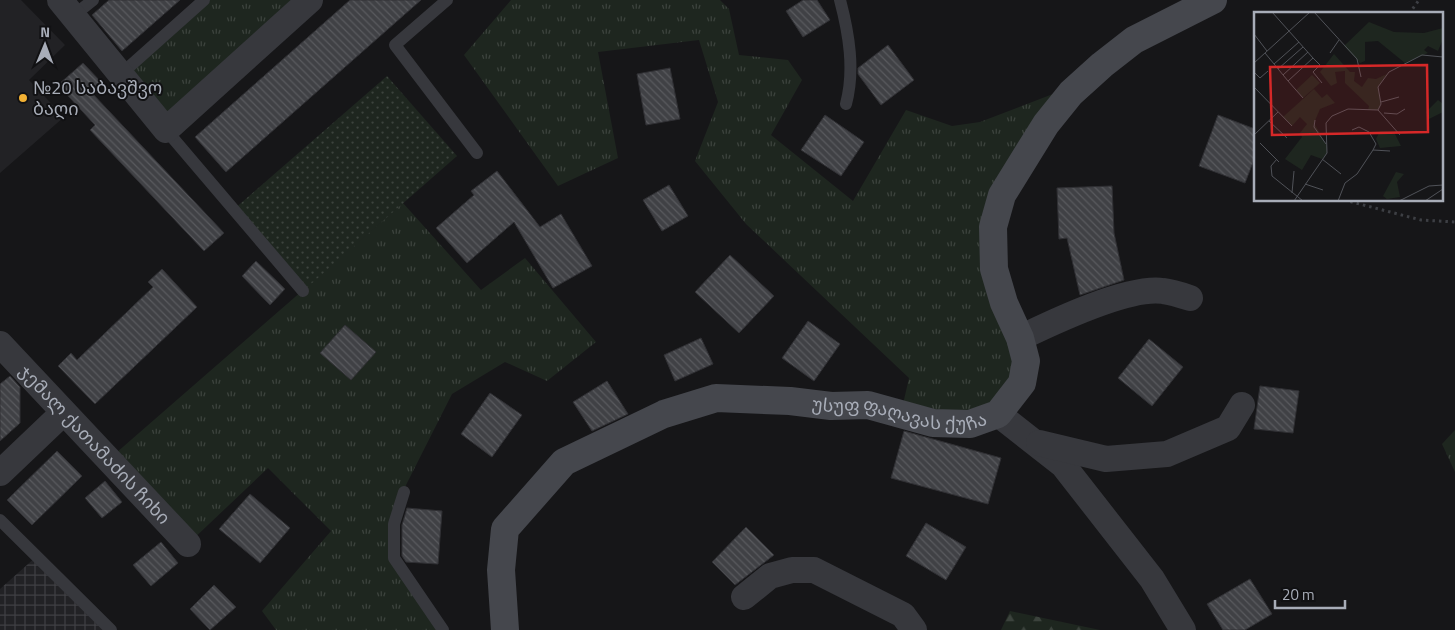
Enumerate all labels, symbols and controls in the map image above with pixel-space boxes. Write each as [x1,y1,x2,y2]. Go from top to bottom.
inset map [1254,12,1442,201]
north arrow [20,20,70,70]
text: N [40,21,50,42]
place label: №20 საბავშვო ბაღი [33,74,162,122]
marker: №20 საბავშვო ბაღი [17,92,29,104]
street label: ჯემალ ქათამაძის ჩიხი [13,358,177,530]
street label: უსუფ ფაღავას ქუჩა [811,390,990,437]
scale bar [1275,578,1345,610]
text: 20 m [1282,583,1315,606]

